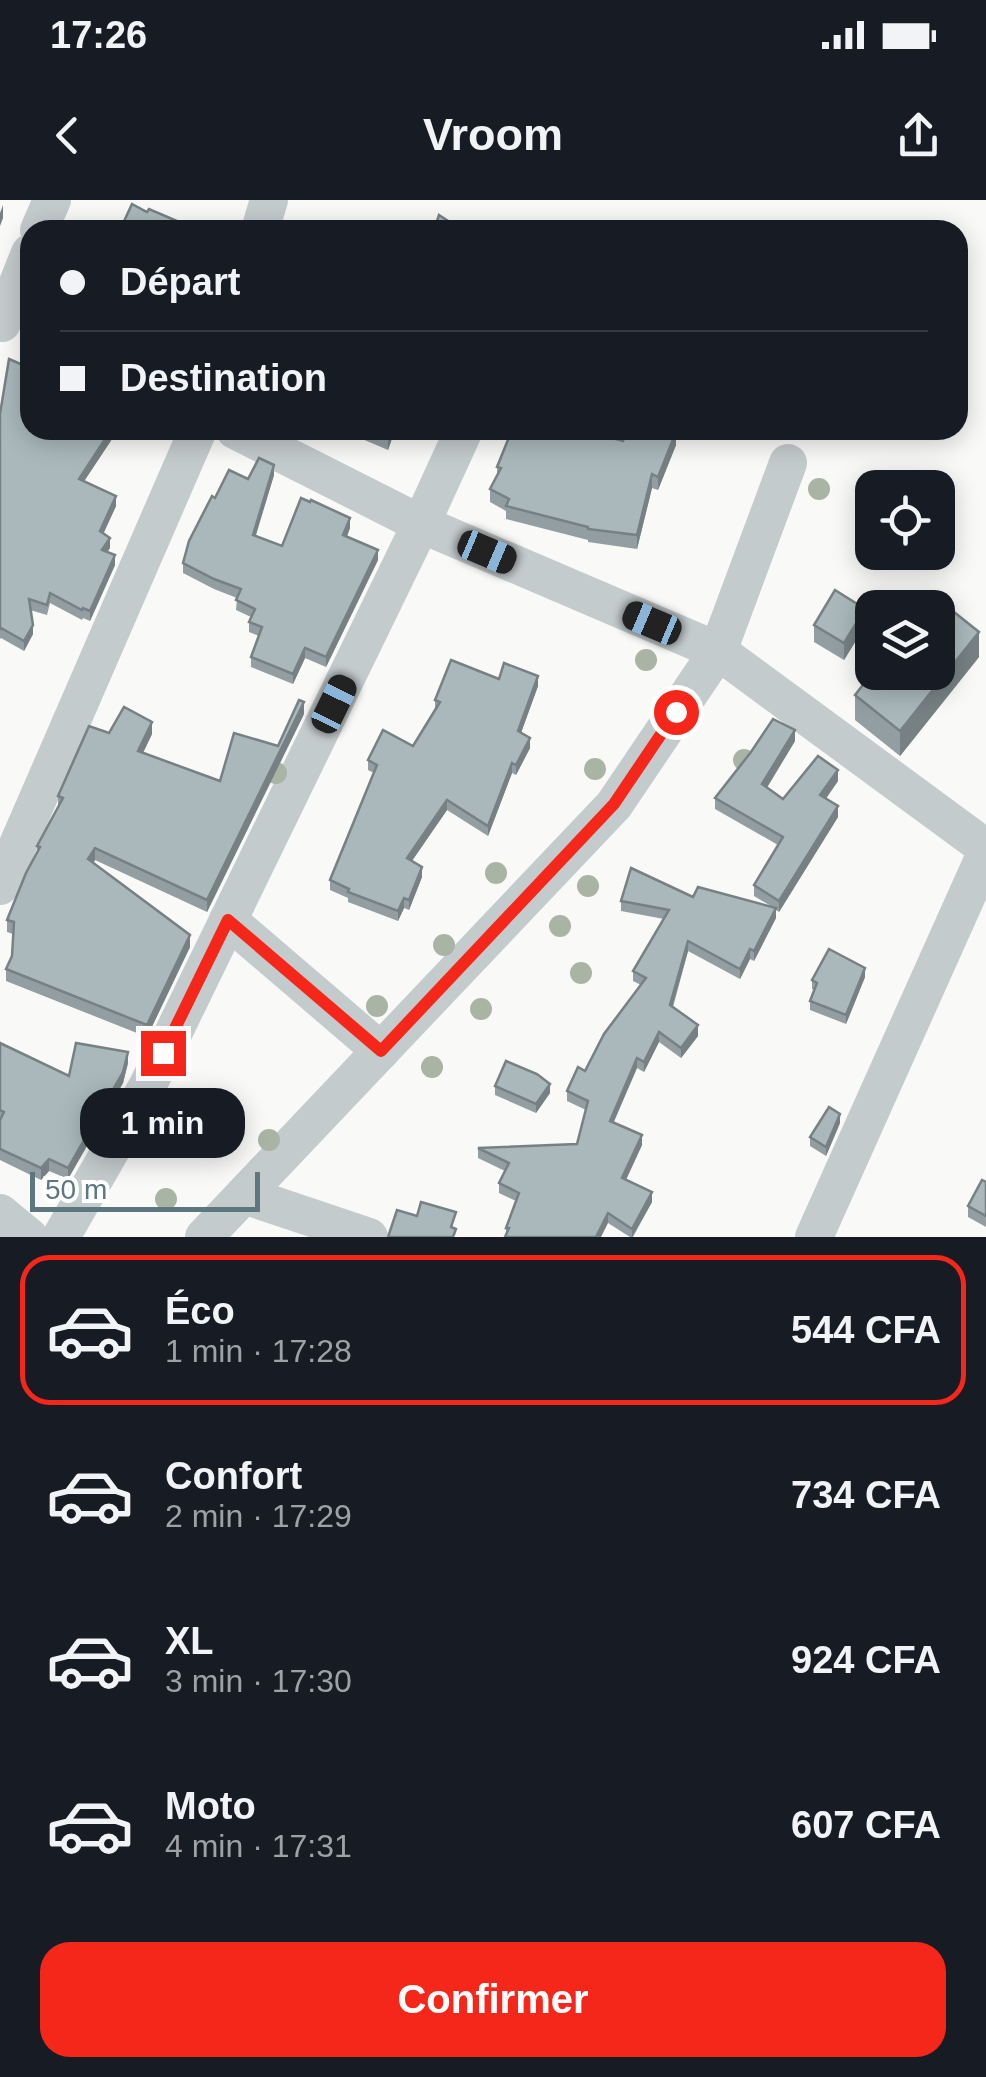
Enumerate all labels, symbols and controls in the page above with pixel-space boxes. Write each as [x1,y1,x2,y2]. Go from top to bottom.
text: 17:26 [50,14,147,56]
icon: back [40,108,95,163]
icon: share [891,108,946,163]
text: Vroom [423,109,563,160]
text: Départ [120,261,240,303]
text: Destination [120,357,327,399]
map controls [855,470,955,690]
button: locate [855,470,955,570]
car [454,526,520,578]
button: layers [855,590,955,690]
car [619,597,685,649]
car [307,670,361,738]
route start [654,690,699,735]
route end [141,1031,186,1076]
callout: 1 min [80,1088,246,1158]
text: 1 min [121,1105,204,1141]
scale bar [30,1167,260,1211]
text: 50 m [45,1174,107,1205]
icon: car [45,1285,135,1375]
text: Éco [165,1290,235,1332]
text: 544 CFA [791,1309,941,1351]
text: 1 min · 17:28 [165,1333,352,1369]
icon: car [45,1450,135,1540]
text: Confort [165,1455,302,1497]
text: 734 CFA [791,1474,941,1516]
text: 2 min · 17:29 [165,1498,352,1534]
icon: car [45,1615,135,1705]
text: XL [165,1620,214,1662]
text: 924 CFA [791,1639,941,1681]
text: 3 min · 17:30 [165,1663,352,1699]
icon: car [45,1780,135,1870]
text: Moto [165,1785,256,1827]
text: 607 CFA [791,1804,941,1846]
text: 4 min · 17:31 [165,1828,352,1864]
button: Confirmer [40,1942,946,2057]

